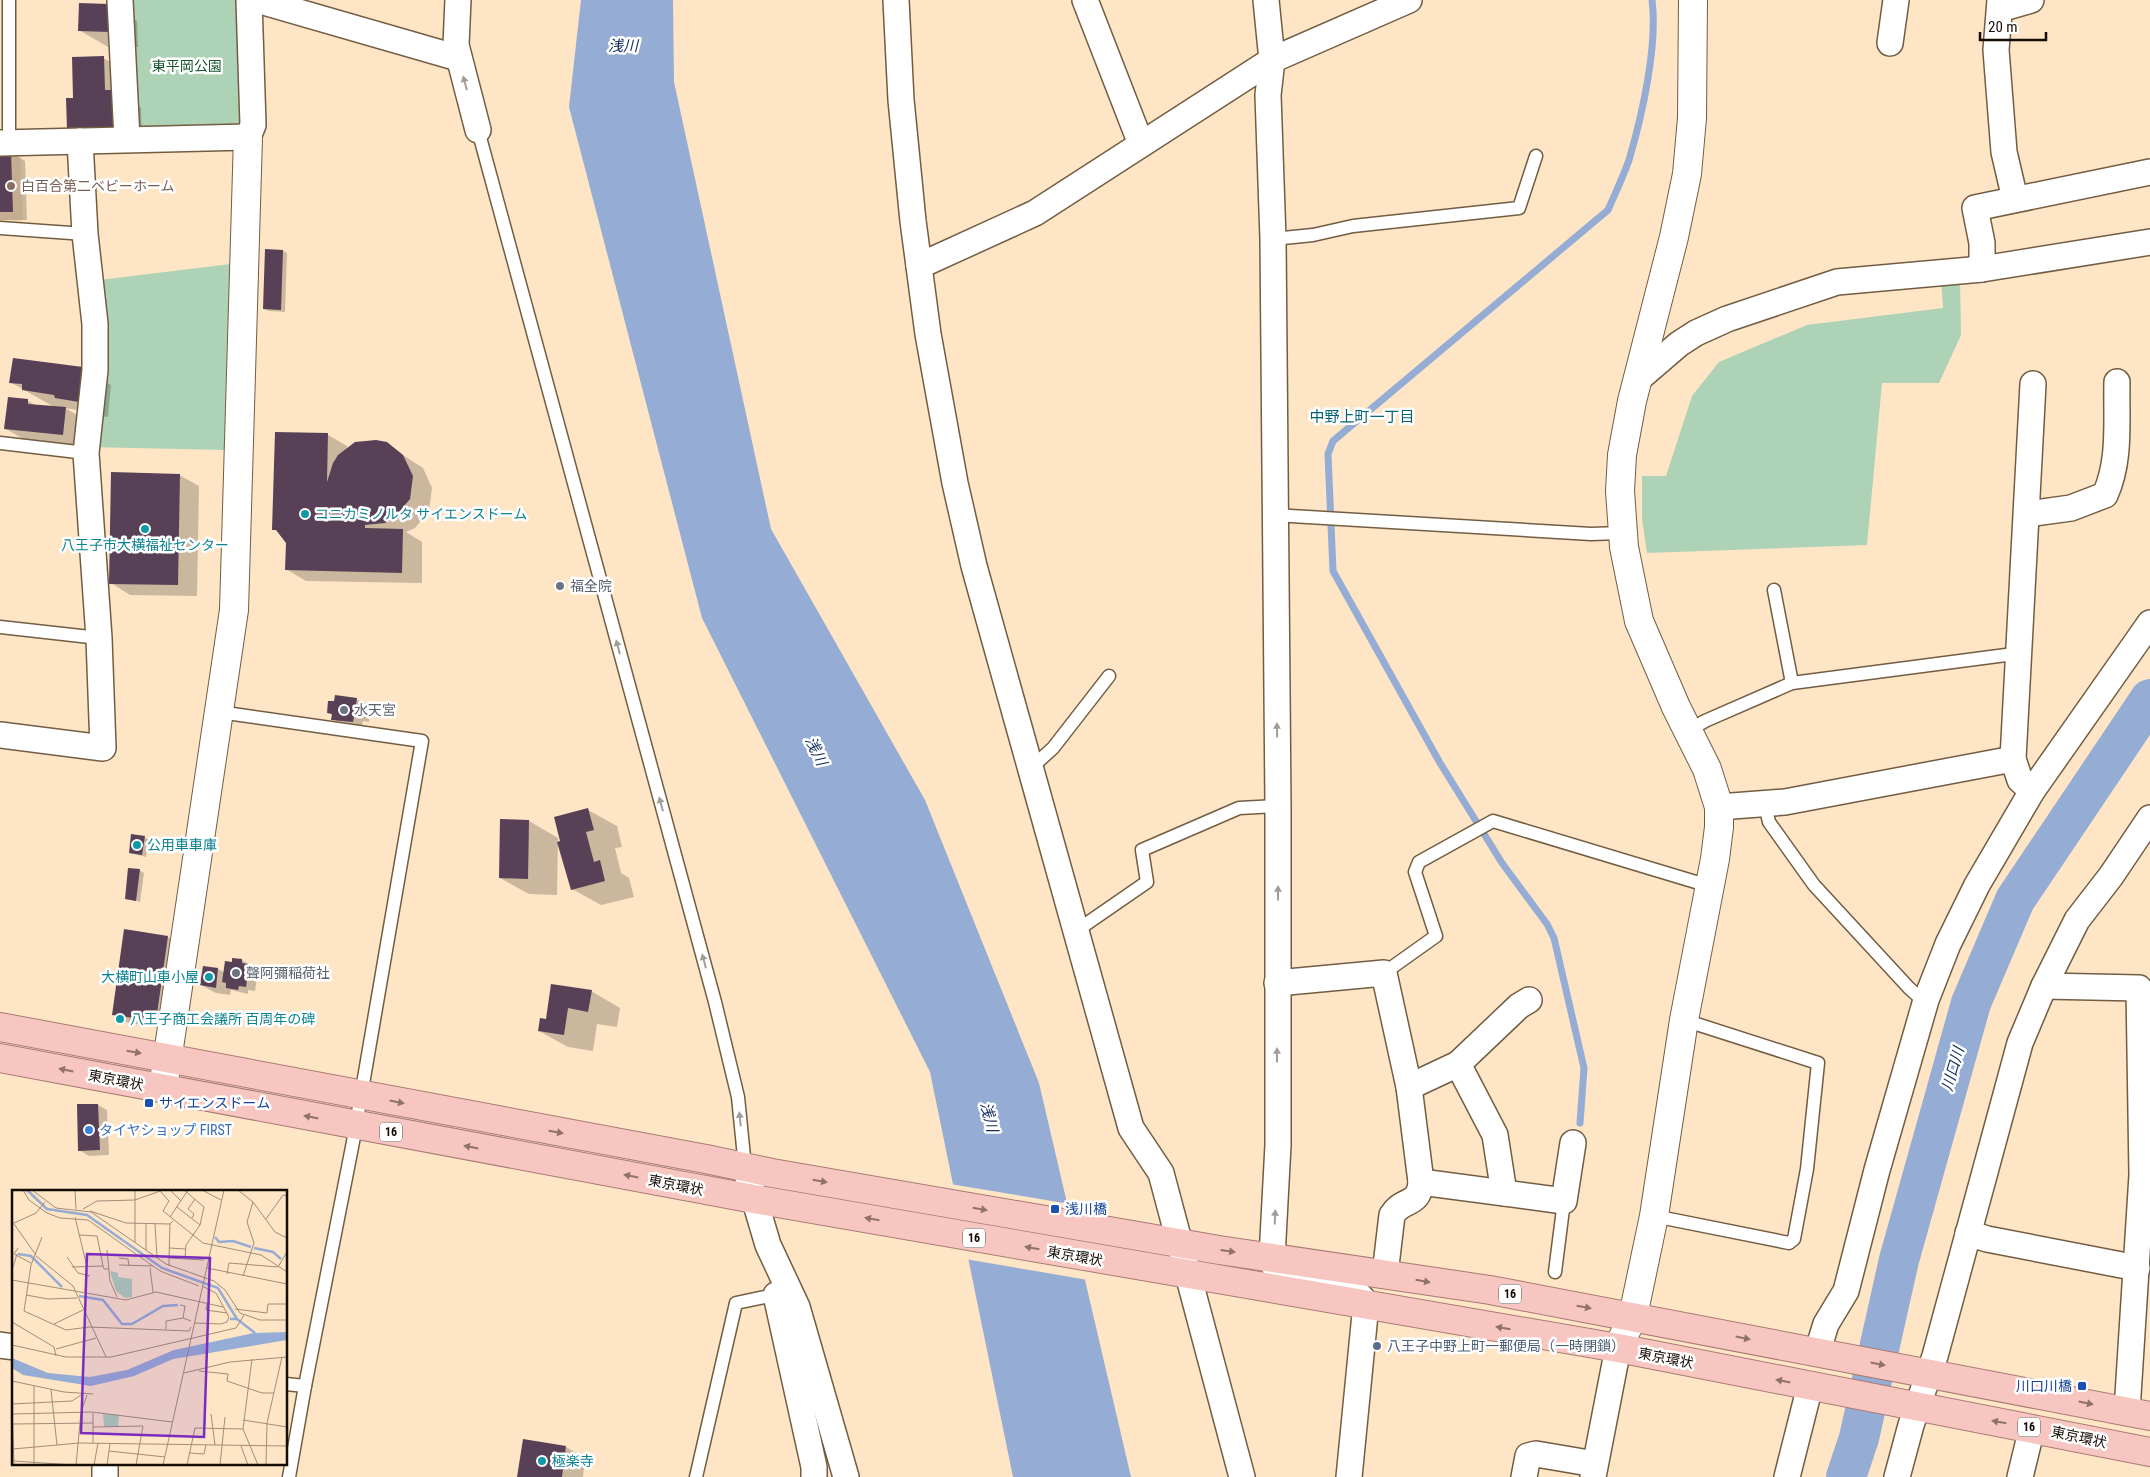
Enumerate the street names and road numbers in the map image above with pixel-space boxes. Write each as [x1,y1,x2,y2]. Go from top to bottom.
street label: 東京環状 [87,1067,145,1093]
road number: 16 [380,1122,402,1142]
street label: 東京環状 [647,1172,705,1198]
road number: 16 [963,1228,985,1248]
street label: 東京環状 [1046,1243,1104,1269]
road number: 16 [1499,1285,1521,1304]
street label: 東京環状 [1637,1345,1695,1371]
road number: 16 [2018,1418,2040,1436]
street label: 東京環状 [2050,1423,2108,1451]

